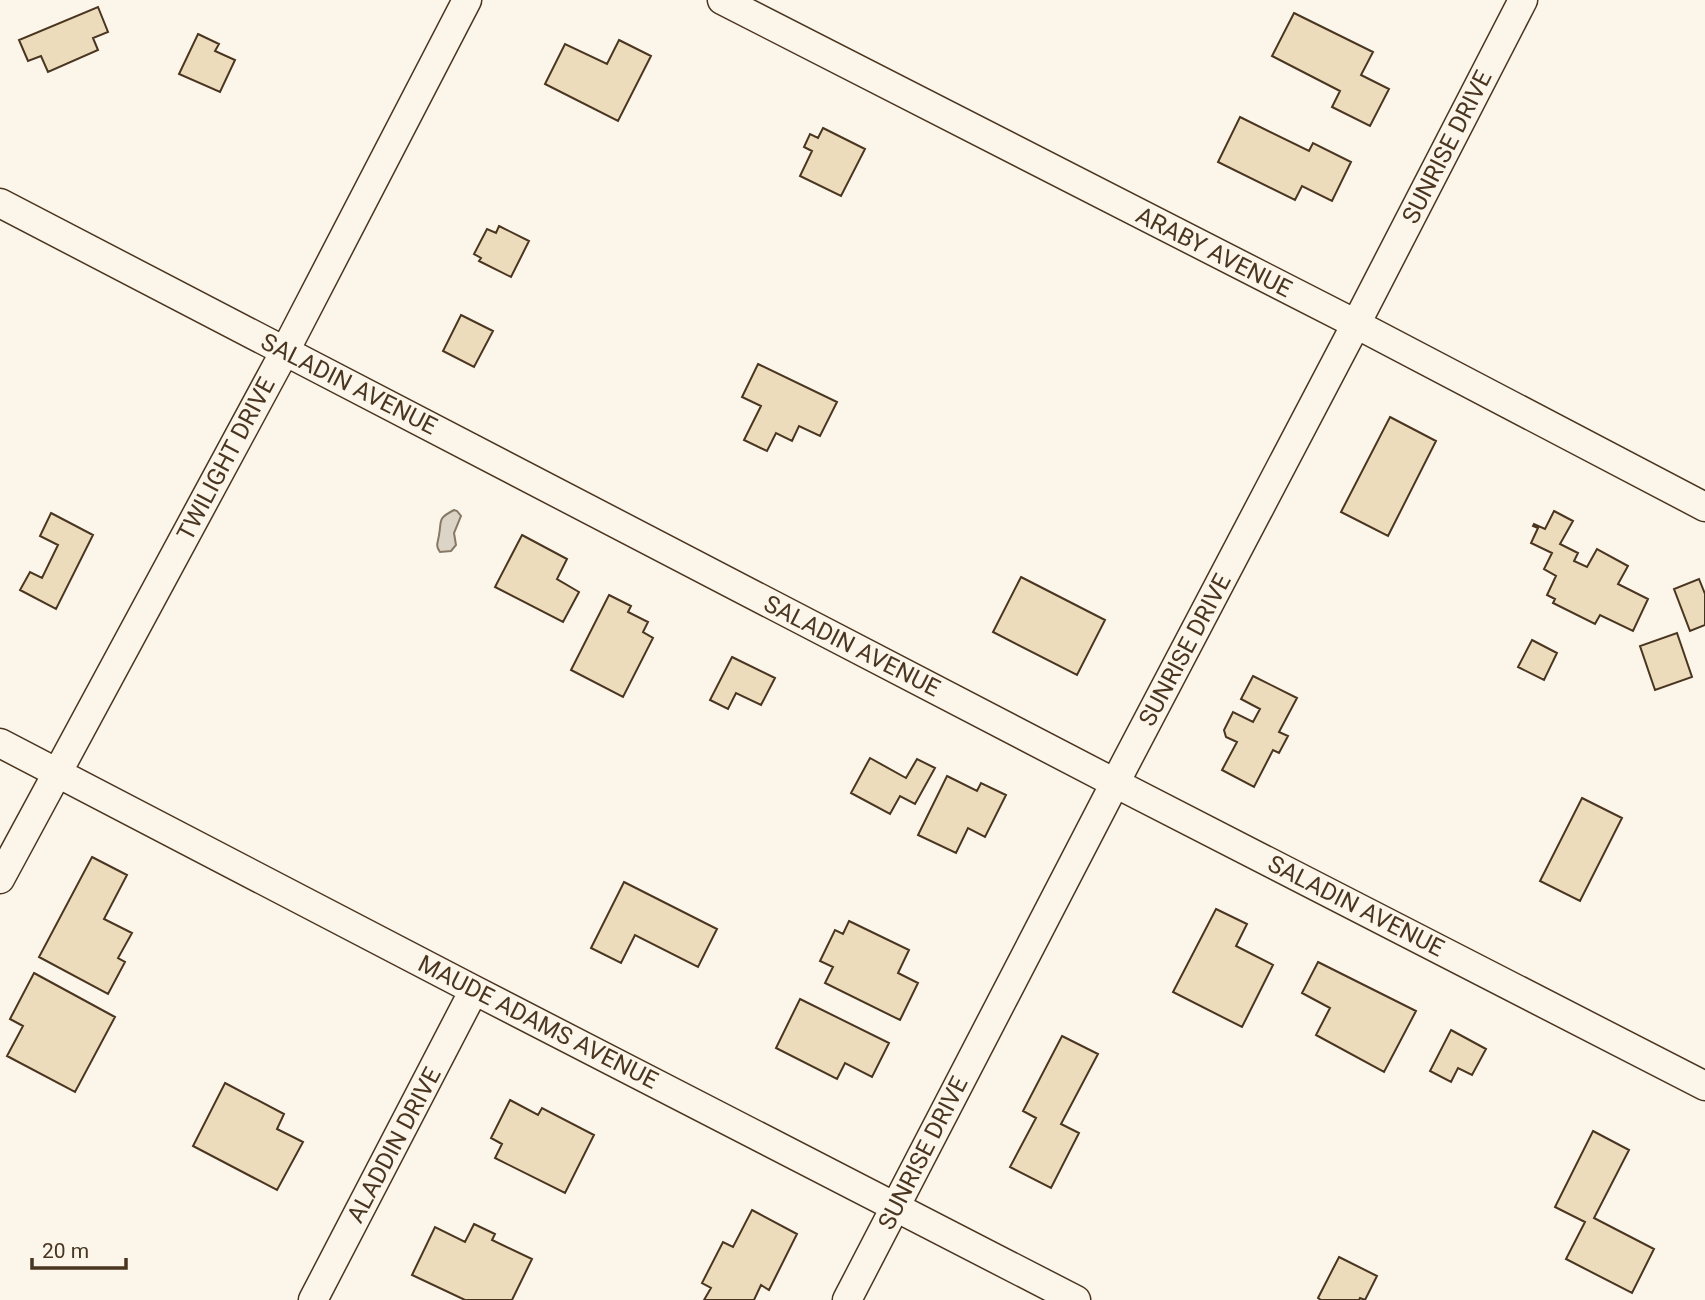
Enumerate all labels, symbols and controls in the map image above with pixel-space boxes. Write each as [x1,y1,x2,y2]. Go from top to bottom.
street label: SUNRISE DRIVE [1396,66,1498,228]
street label: ARABY AVENUE [1132,201,1296,303]
street label: SALADIN AVENUE [256,327,442,441]
street label: TWILIGHT DRIVE [171,373,281,545]
street label: SUNRISE DRIVE [1133,569,1237,731]
street label: SALADIN AVENUE [759,589,945,703]
street label: SALADIN AVENUE [1263,849,1449,963]
street label: MAUDE ADAMS AVENUE [413,949,663,1095]
street label: ALADDIN DRIVE [341,1063,447,1227]
street label: SUNRISE DRIVE [872,1072,974,1234]
scale bar [32,1226,126,1270]
text: 20 m [42,1239,89,1263]

